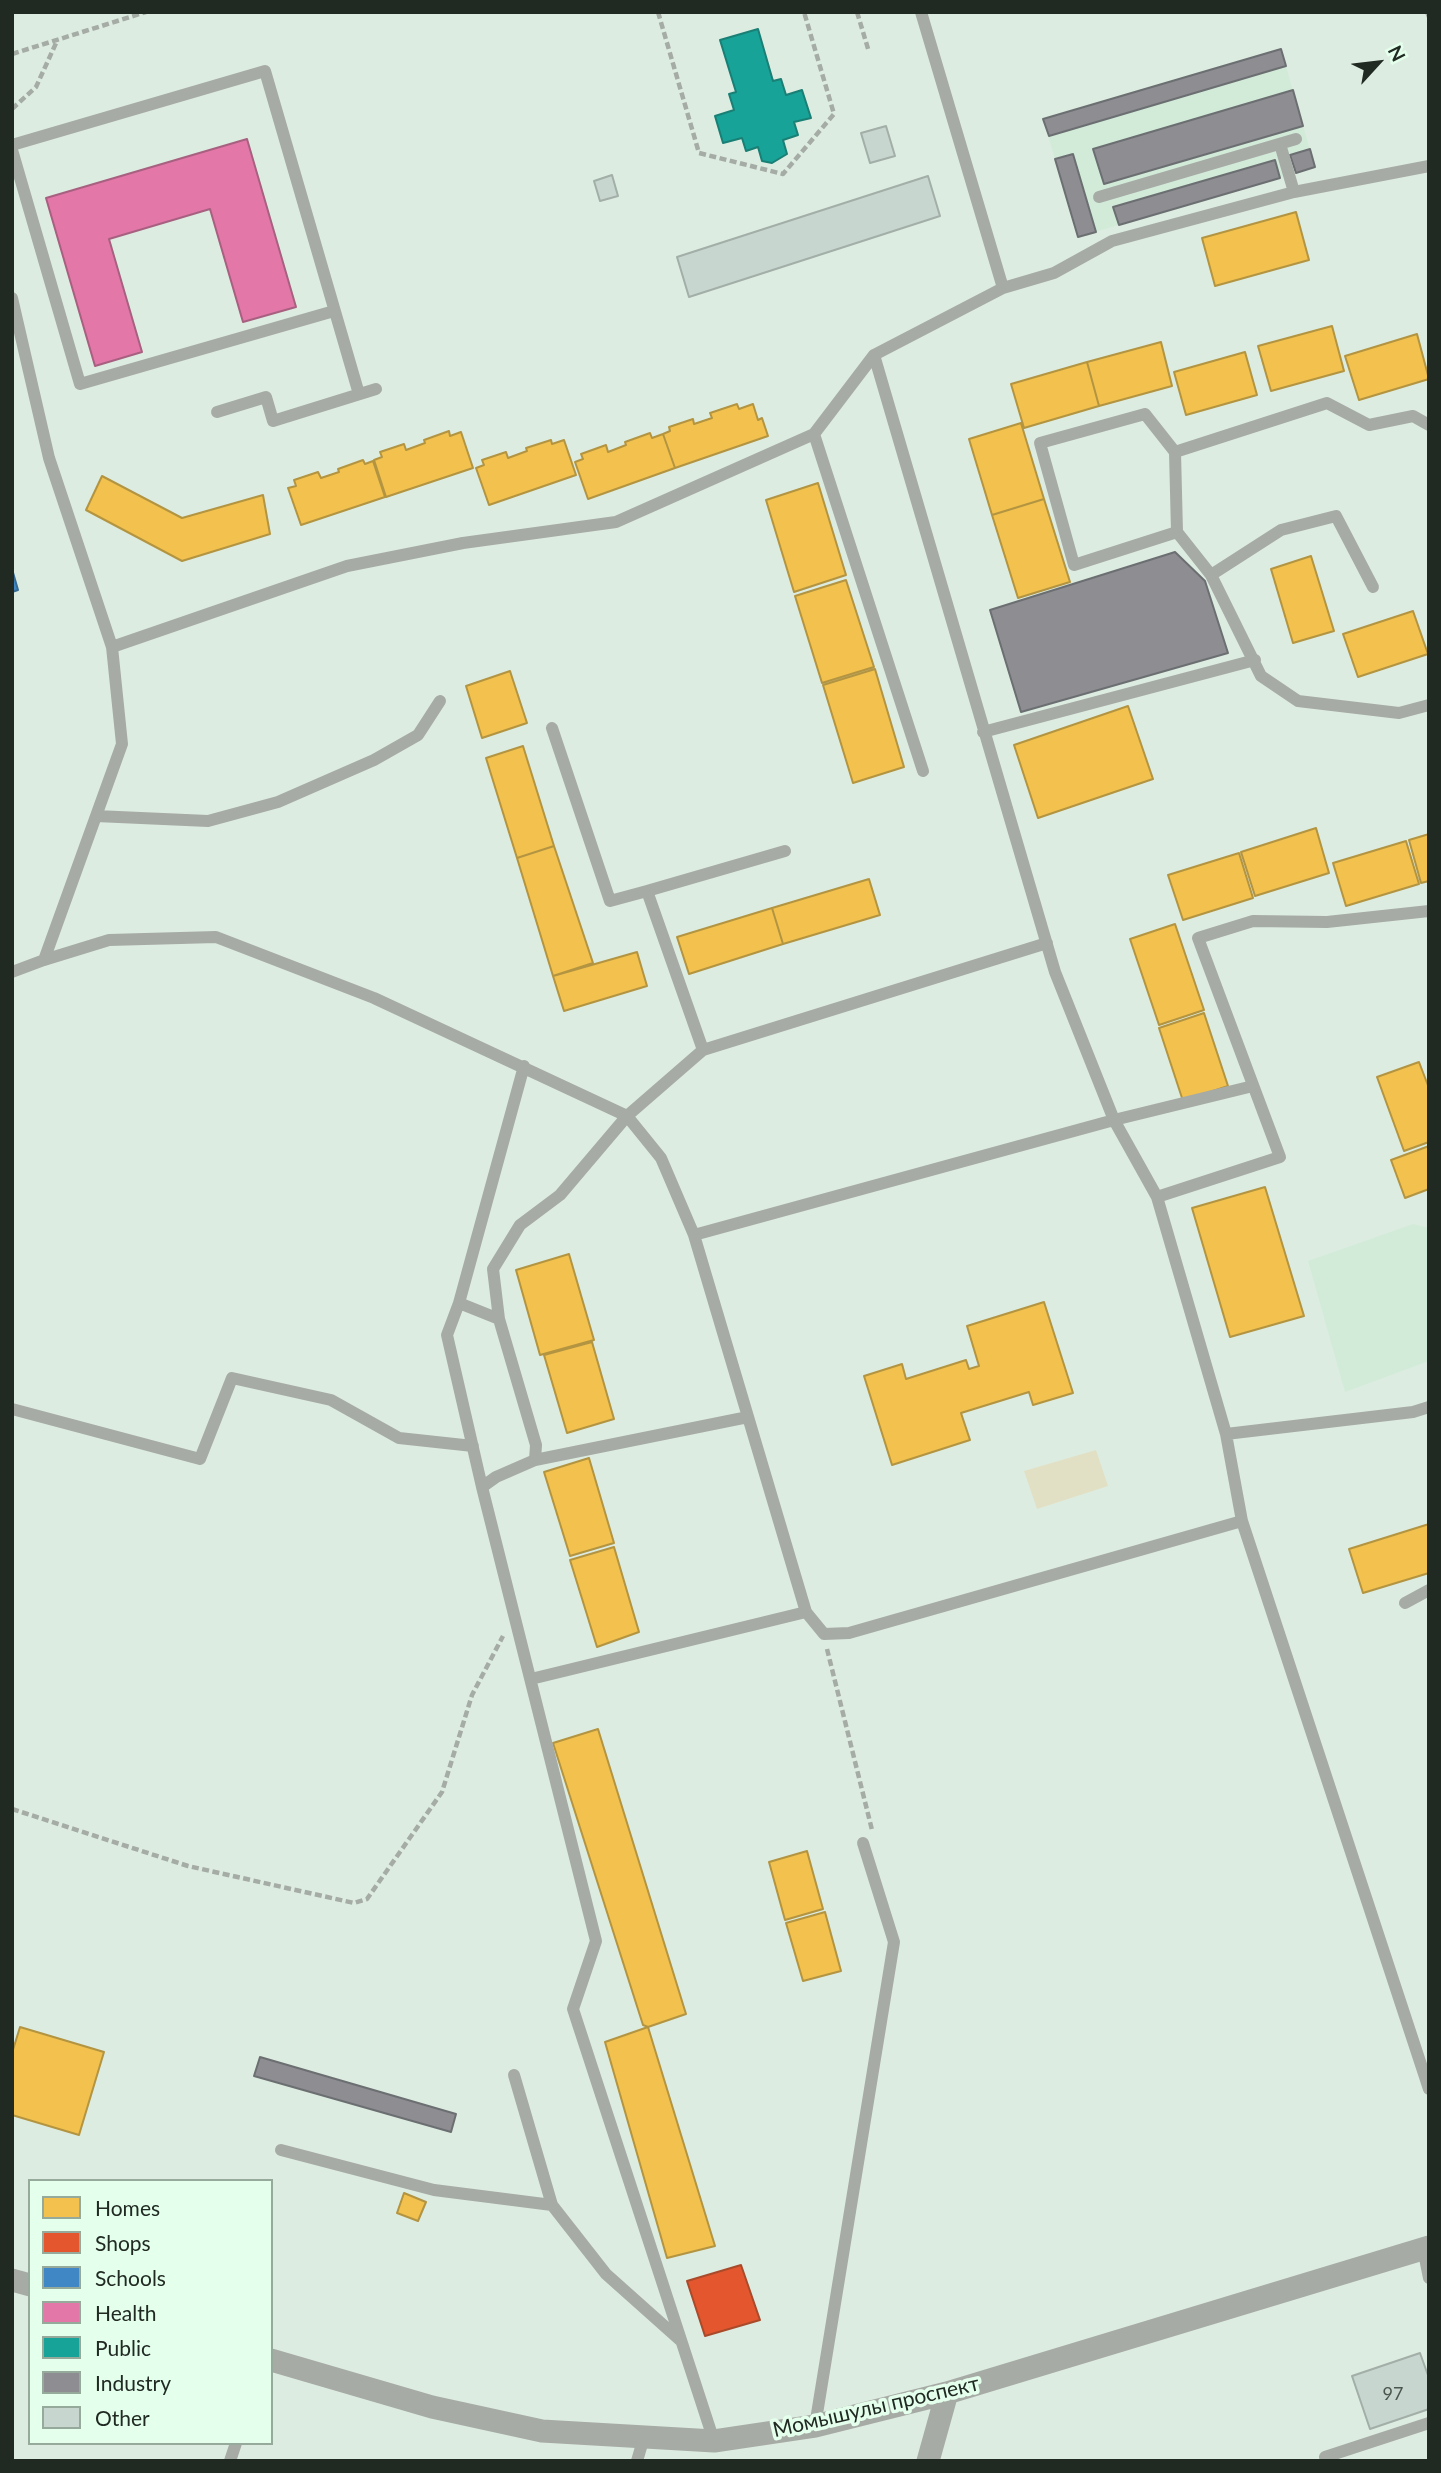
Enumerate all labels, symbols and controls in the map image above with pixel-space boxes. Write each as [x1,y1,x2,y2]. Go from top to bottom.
north arrow [1343,28,1413,98]
text: N [1384,41,1411,65]
legend [28,2179,273,2445]
text: Homes [95,2195,160,2220]
text: Shops [95,2230,151,2255]
text: Schools [95,2265,166,2290]
text: Health [95,2300,156,2325]
text: Public [95,2335,151,2360]
text: Industry [95,2370,171,2395]
street label: Момышулы проспект [770,2371,982,2443]
house number: 97 [1383,2383,1403,2405]
text: Other [95,2405,150,2430]

